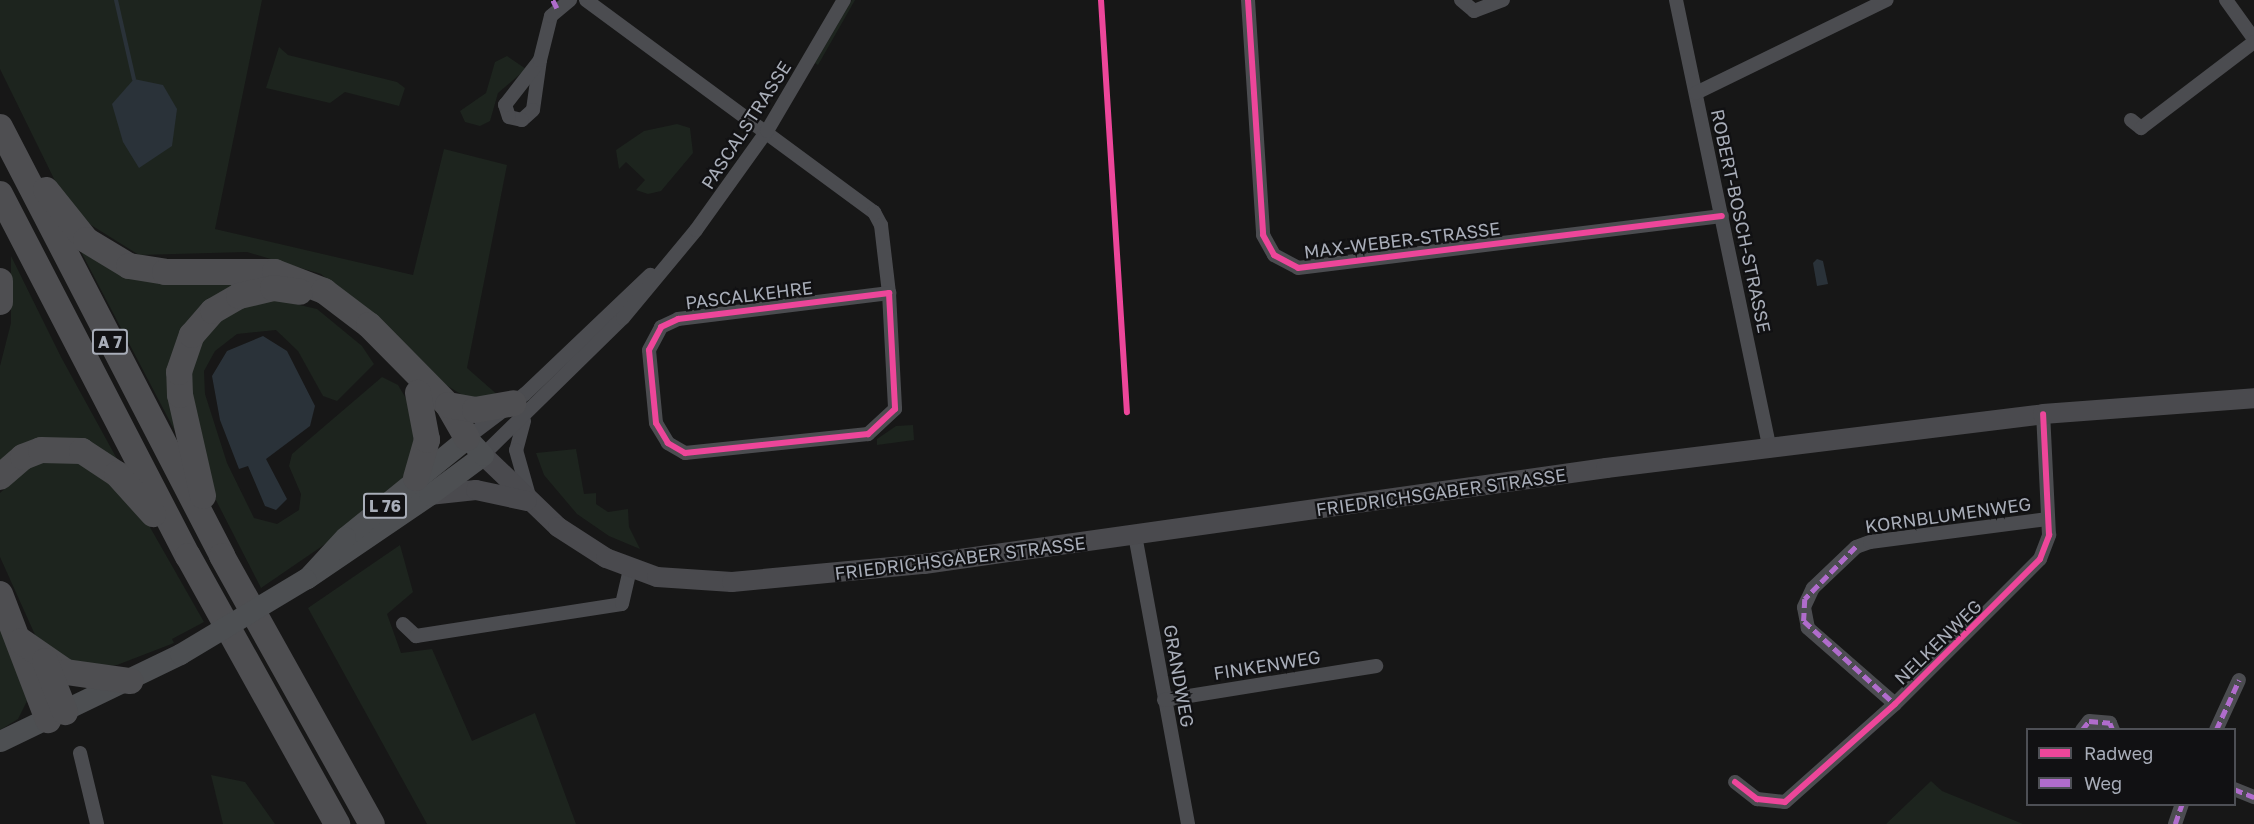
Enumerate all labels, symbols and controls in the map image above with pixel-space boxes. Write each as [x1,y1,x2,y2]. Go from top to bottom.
street label: PASCALSTRASSE [697,57,795,193]
street label: ROBERT-BOSCH-STRASSE [1707,107,1775,335]
street label: MAX-WEBER-STRASSE [1303,217,1501,263]
street label: PASCALKEHRE [684,276,814,314]
road number: A 7 [90,329,130,355]
street label: FRIEDRICHSGABER STRASSE [1315,464,1567,520]
road number: L 76 [362,493,408,519]
street label: KORNBLUMENWEG [1864,493,2032,537]
street label: FRIEDRICHSGABER STRASSE [833,532,1087,584]
street label: NELKENWEG [1890,595,1986,689]
street label: GRANDWEG [1159,623,1199,729]
street label: FINKENWEG [1212,646,1322,684]
legend [2026,728,2236,806]
text: Radweg [2084,742,2153,764]
text: Weg [2084,772,2122,794]

